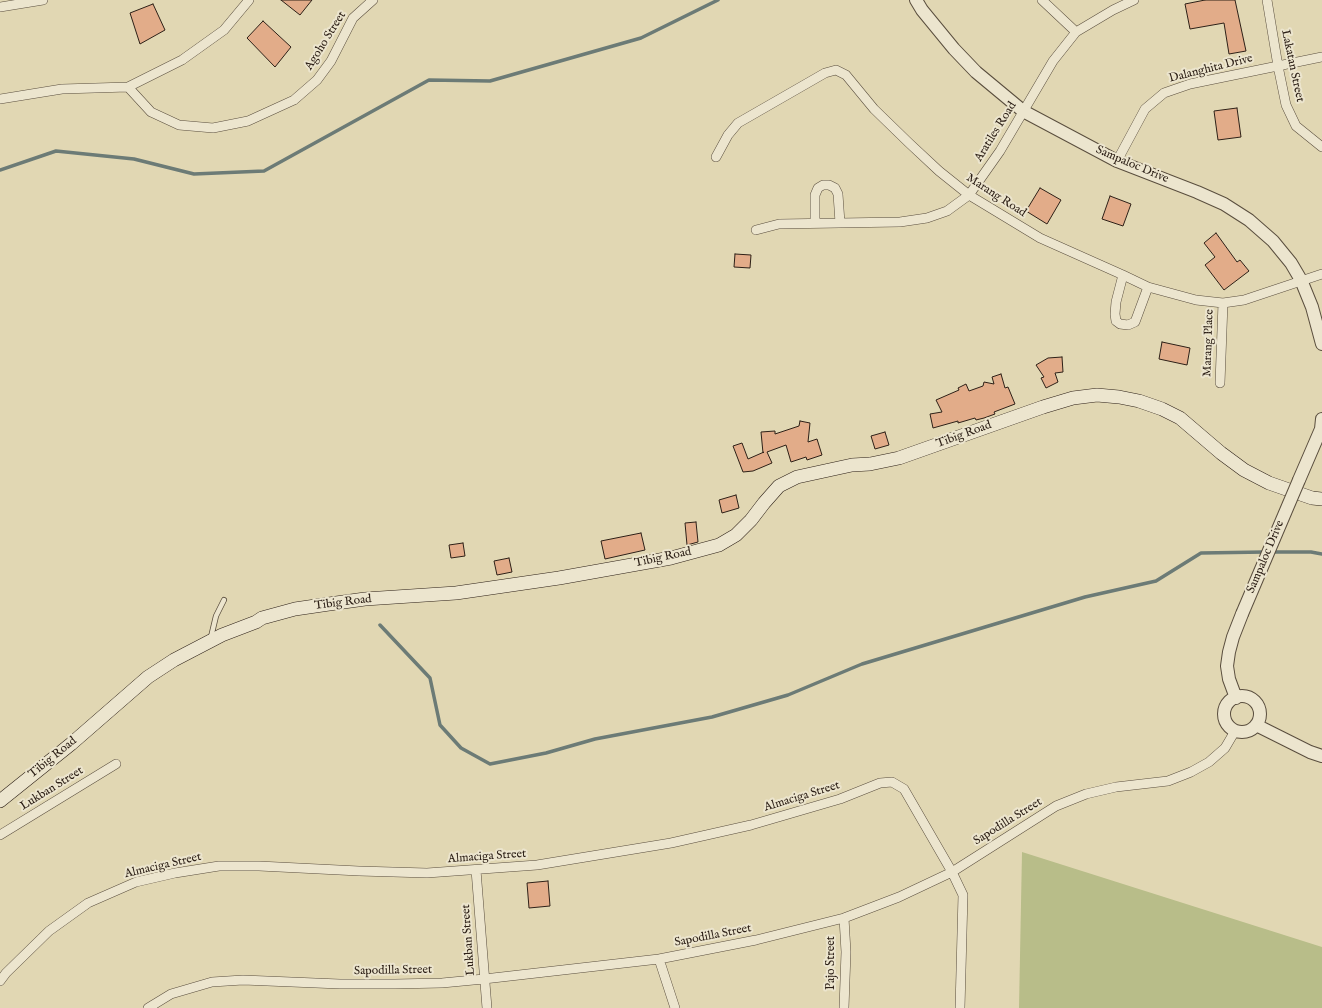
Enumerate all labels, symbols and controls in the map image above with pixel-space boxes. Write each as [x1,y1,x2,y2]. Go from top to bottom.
street label: Agoho Street [302,9,350,73]
street label: Lakatan Street [1277,29,1307,103]
street label: Dalanghita Drive [1168,52,1254,86]
street label: Aratiles Road [972,99,1020,165]
street label: Sampaloc Drive [1093,143,1171,187]
street label: Marang Road [963,171,1029,221]
street label: Marang Place [1201,309,1217,377]
street label: Tibig Road [934,418,994,452]
street label: Sampaloc Drive [1244,518,1288,596]
street label: Tibig Road [633,545,693,571]
street label: Tibig Road [313,592,373,614]
street label: Tibig Road [26,734,80,782]
street label: Lukban Street [18,764,86,814]
street label: Almaciga Street [762,779,842,815]
street label: Sapodilla Street [971,795,1045,849]
street label: Almaciga Street [447,847,527,867]
street label: Almaciga Street [123,850,203,882]
street label: Lukban Street [459,904,479,976]
street label: Sapodilla Street [673,921,753,951]
street label: Pajo Street [825,936,839,990]
street label: Sapodilla Street [354,963,432,979]

